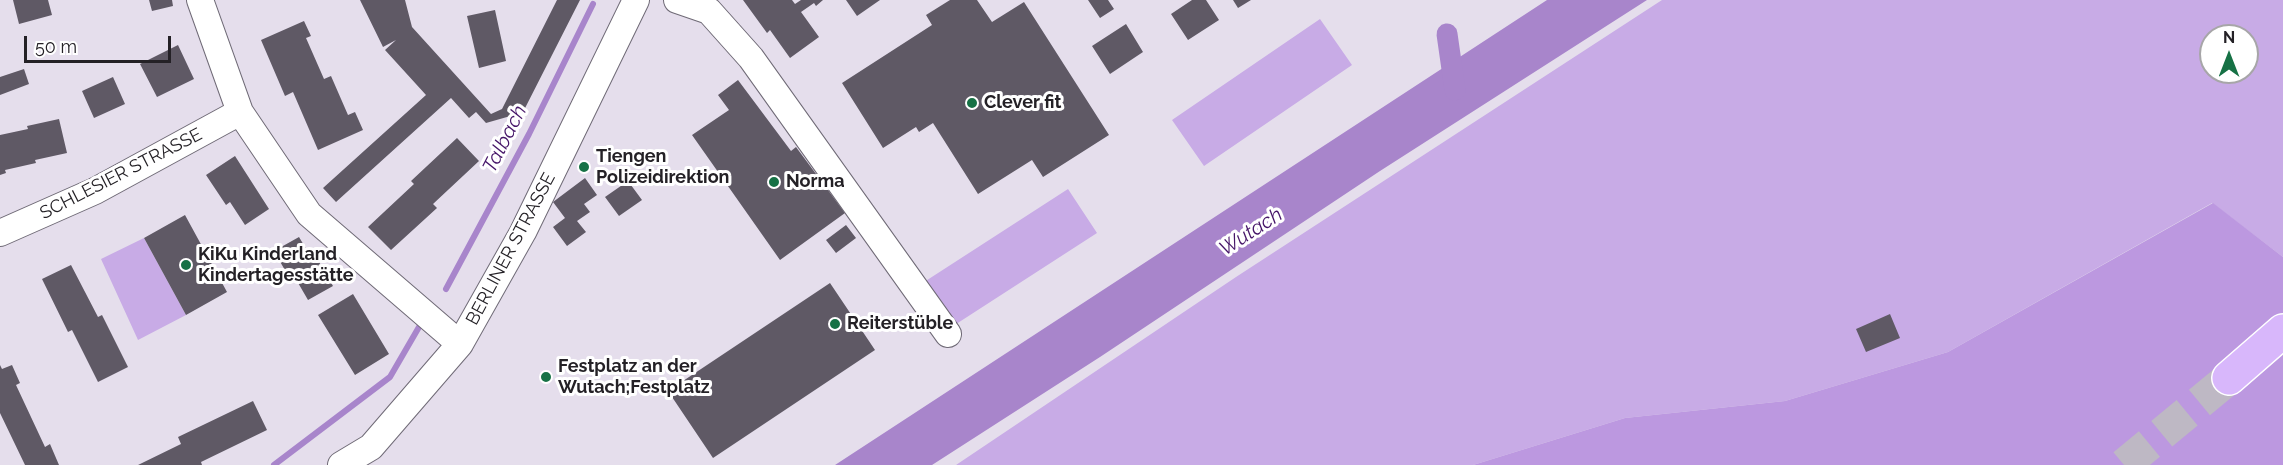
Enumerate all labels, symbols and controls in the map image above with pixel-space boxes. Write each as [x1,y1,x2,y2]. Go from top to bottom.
scale bar [27,24,174,62]
north arrow [2199,24,2259,84]
text: N [2223,28,2235,47]
text: 50 m [35,36,77,57]
place label: Clever fit [984,92,1061,114]
marker: Clever fit [965,96,979,110]
water label: Talbach [478,101,532,177]
street label: SCHLESIER STRASSE [36,124,206,224]
place label: Tiengen Polizeidirektion [596,146,729,188]
marker: Tiengen Polizeidirektion [577,160,591,174]
street label: BERLINER STRASSE [462,169,560,329]
place label: Norma [786,171,845,193]
marker: Norma [767,175,781,189]
water label: Wutach [1215,203,1287,261]
place label: KiKu Kinderland Kindertagesstätte [198,244,354,286]
marker: KiKu Kinderland Kindertagesstätte [179,258,193,272]
place label: Reiterstüble [847,313,953,335]
marker: Reiterstüble [828,317,842,331]
place label: Festplatz an der Wutach;Festplatz [558,356,710,398]
marker: Festplatz an der Wutach;Festplatz [539,370,553,384]

